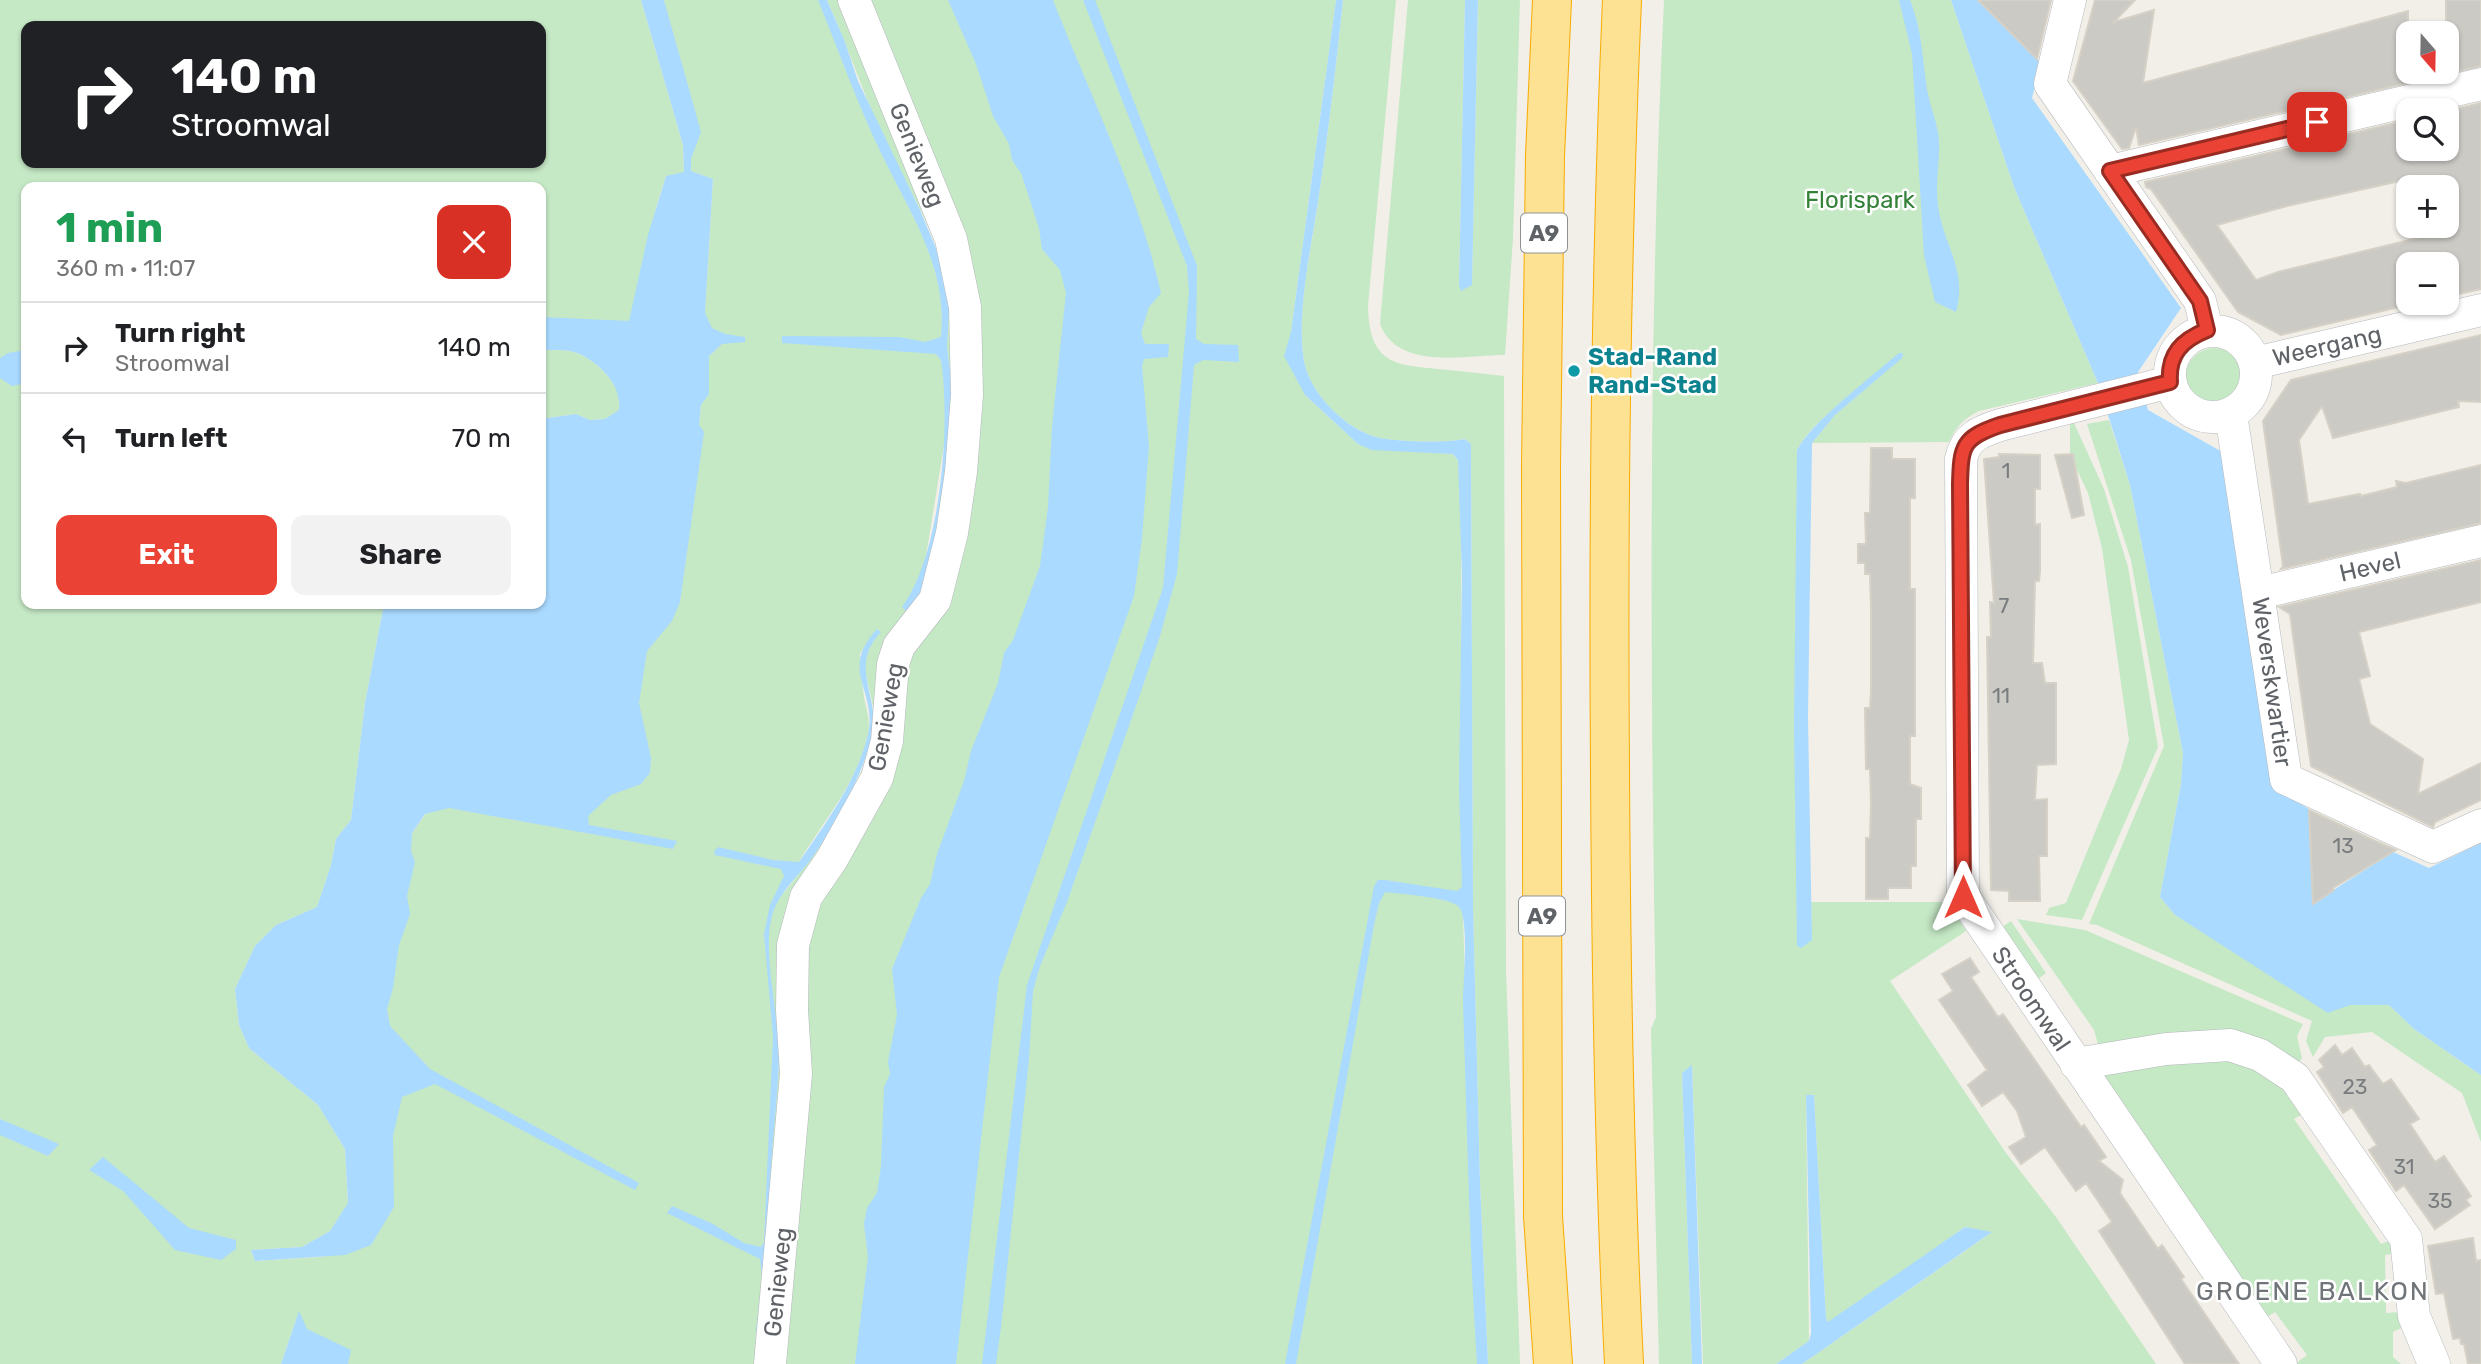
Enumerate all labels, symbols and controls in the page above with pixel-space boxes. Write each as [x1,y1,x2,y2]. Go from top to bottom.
north arrow [2396,21,2459,84]
map controls [2396,21,2459,315]
text: 140 m [171,47,317,105]
icon: right [56,49,147,140]
pin [2287,92,2347,152]
button: search [2396,98,2459,161]
street label: Genieweg [883,99,951,211]
icon: arrive [2298,103,2336,141]
text: Stroomwal [171,106,331,144]
button: + [2396,175,2459,238]
park label: Florispark [1805,186,1916,214]
text: 1 min [56,203,163,253]
button: close [437,205,511,279]
road number: A9 [1521,214,1567,252]
button: − [2396,252,2459,315]
text: 360 m · 11:07 [56,254,195,282]
text: Turn right [115,318,245,349]
street label: Weergang [2270,320,2384,372]
icon: right [56,329,94,367]
text: 140 m [438,332,511,363]
place label: Stad-Rand Rand-Stad [1588,343,1717,399]
text: Stroomwal [115,349,230,377]
marker: Stad-Rand Rand-Stad [1566,363,1582,379]
icon: left [56,420,94,458]
text: Turn left [115,423,227,454]
text: 70 m [452,423,511,454]
house number: 1 [2002,458,2011,483]
button: Exit [56,515,277,595]
button: Share [291,515,511,595]
street label: Hevel [2337,546,2403,588]
house number: 7 [1999,593,2010,618]
street label: Weverskwartier [2246,595,2298,769]
street label: Genieweg [863,660,909,774]
house number: 11 [1992,683,2010,708]
house number: 13 [2332,833,2354,858]
position arrow [1926,860,2000,934]
road number: A9 [1519,897,1565,936]
street label: Stroomwal [1986,941,2076,1057]
house number: 23 [2343,1074,2367,1099]
house number: 31 [2393,1154,2415,1179]
house number: 35 [2427,1188,2453,1213]
street label: Genieweg [758,1226,798,1338]
district label: GROENE BALKON [2196,1276,2430,1307]

